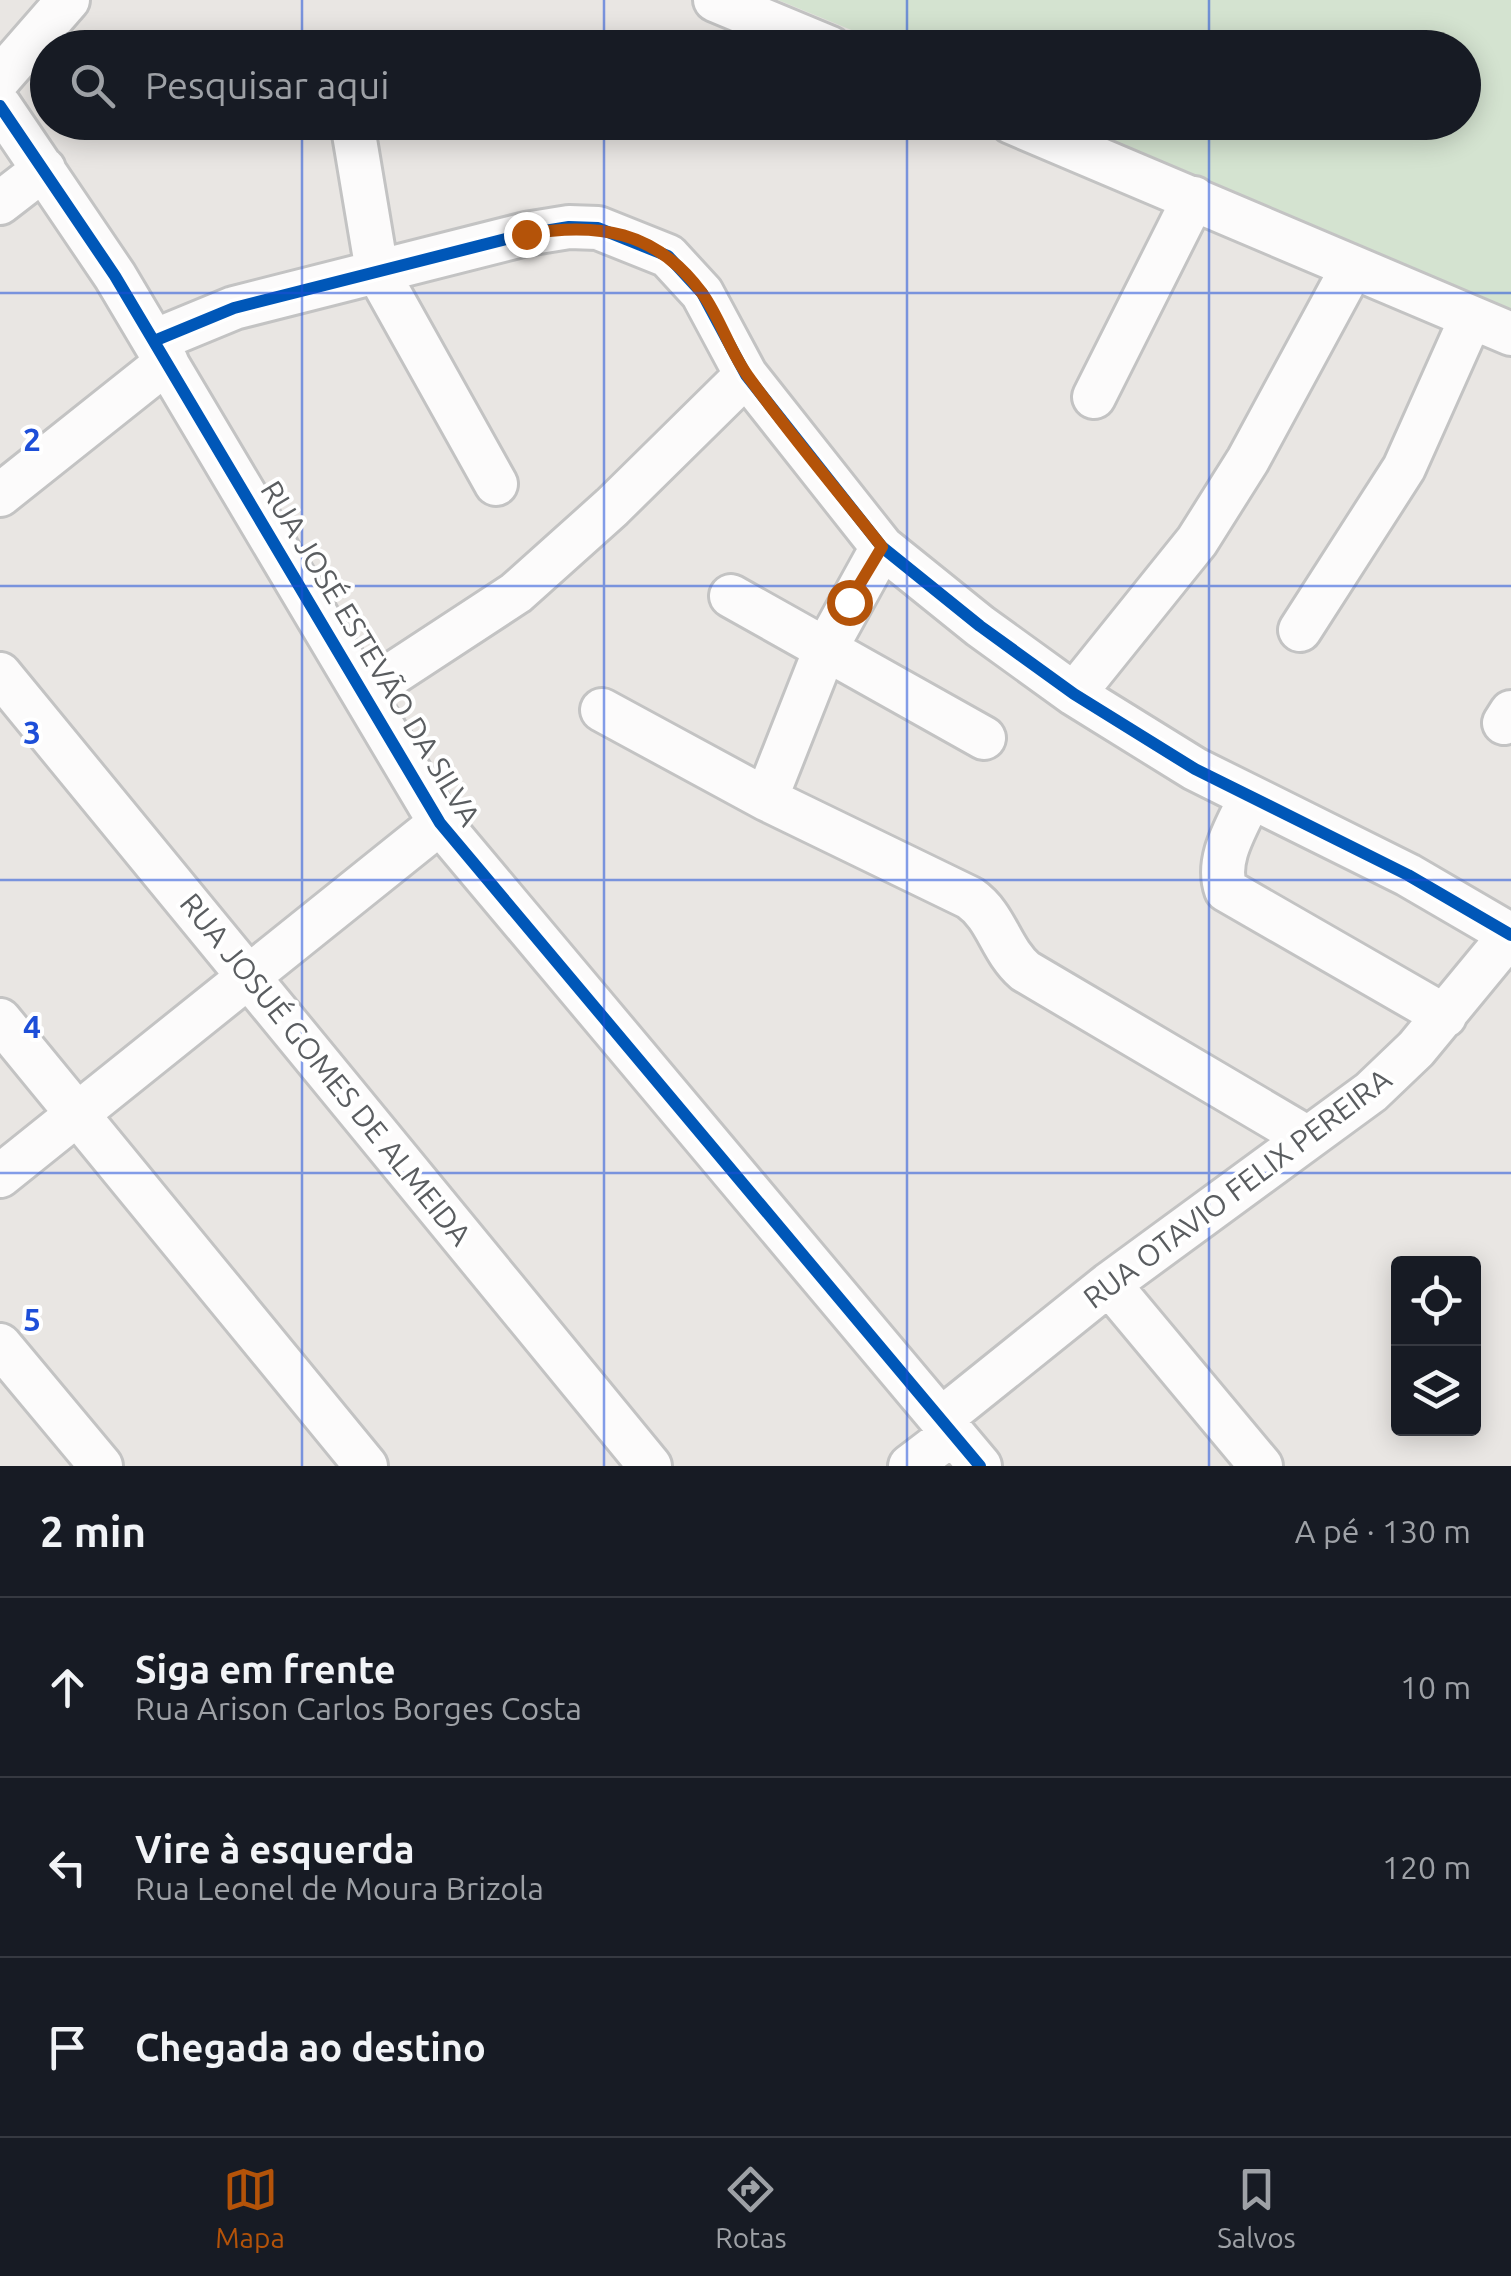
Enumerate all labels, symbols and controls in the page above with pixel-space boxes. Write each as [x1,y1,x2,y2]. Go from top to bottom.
search box [30,30,1481,140]
icon: search [65,58,120,113]
text: Pesquisar aqui [145,64,389,106]
route end [504,212,550,258]
text: 2 [23,421,41,457]
street label: RUA JOSÉ ESTEVÃO DA SILVA [254,474,489,832]
route start [827,580,873,626]
text: 3 [23,714,41,750]
street label: RUA JOSUÉ GOMES DE ALMEIDA [173,886,480,1252]
text: 4 [23,1008,41,1044]
street label: RUA OTAVIO FELIX PEREIRA [1077,1061,1398,1315]
map controls [1391,1256,1481,1436]
button: locate [1391,1256,1481,1346]
text: 5 [23,1301,41,1337]
button: layers [1391,1346,1481,1436]
text: 2 min [40,1508,146,1555]
text: A pé · 130 m [1295,1513,1471,1549]
text: Siga em frente [135,1648,396,1690]
icon: ahead [40,1660,95,1715]
text: 10 m [1400,1669,1471,1705]
text: Rua Arison Carlos Borges Costa [135,1690,582,1726]
text: Vire à esquerda [135,1828,415,1870]
icon: left [40,1840,95,1895]
text: 120 m [1382,1849,1471,1885]
text: Rua Leonel de Moura Brizola [135,1870,544,1906]
icon: arrive [40,2020,95,2075]
text: Chegada ao destino [135,2026,486,2068]
tab: Mapa [215,2162,285,2253]
tab: Rotas [715,2162,787,2253]
tab: Salvos [1217,2162,1296,2253]

